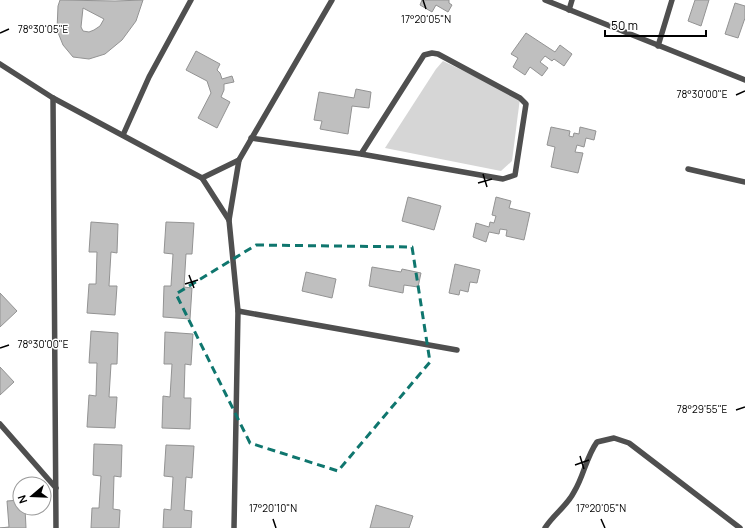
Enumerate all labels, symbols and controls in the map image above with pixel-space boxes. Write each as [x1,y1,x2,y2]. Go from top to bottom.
text: 17°20'05"N [401,12,451,26]
scale bar [605,12,706,38]
text: 50 m [611,17,638,34]
text: 78°30'05"E [18,22,69,36]
text: 78°30'00"E [677,87,728,101]
text: 78°30'00"E [18,337,69,351]
text: 78°29'55"E [677,402,728,416]
north arrow [12,476,52,516]
text: N [14,493,30,506]
text: 17°20'10"N [249,501,297,515]
text: 17°20'05"N [576,501,626,515]

